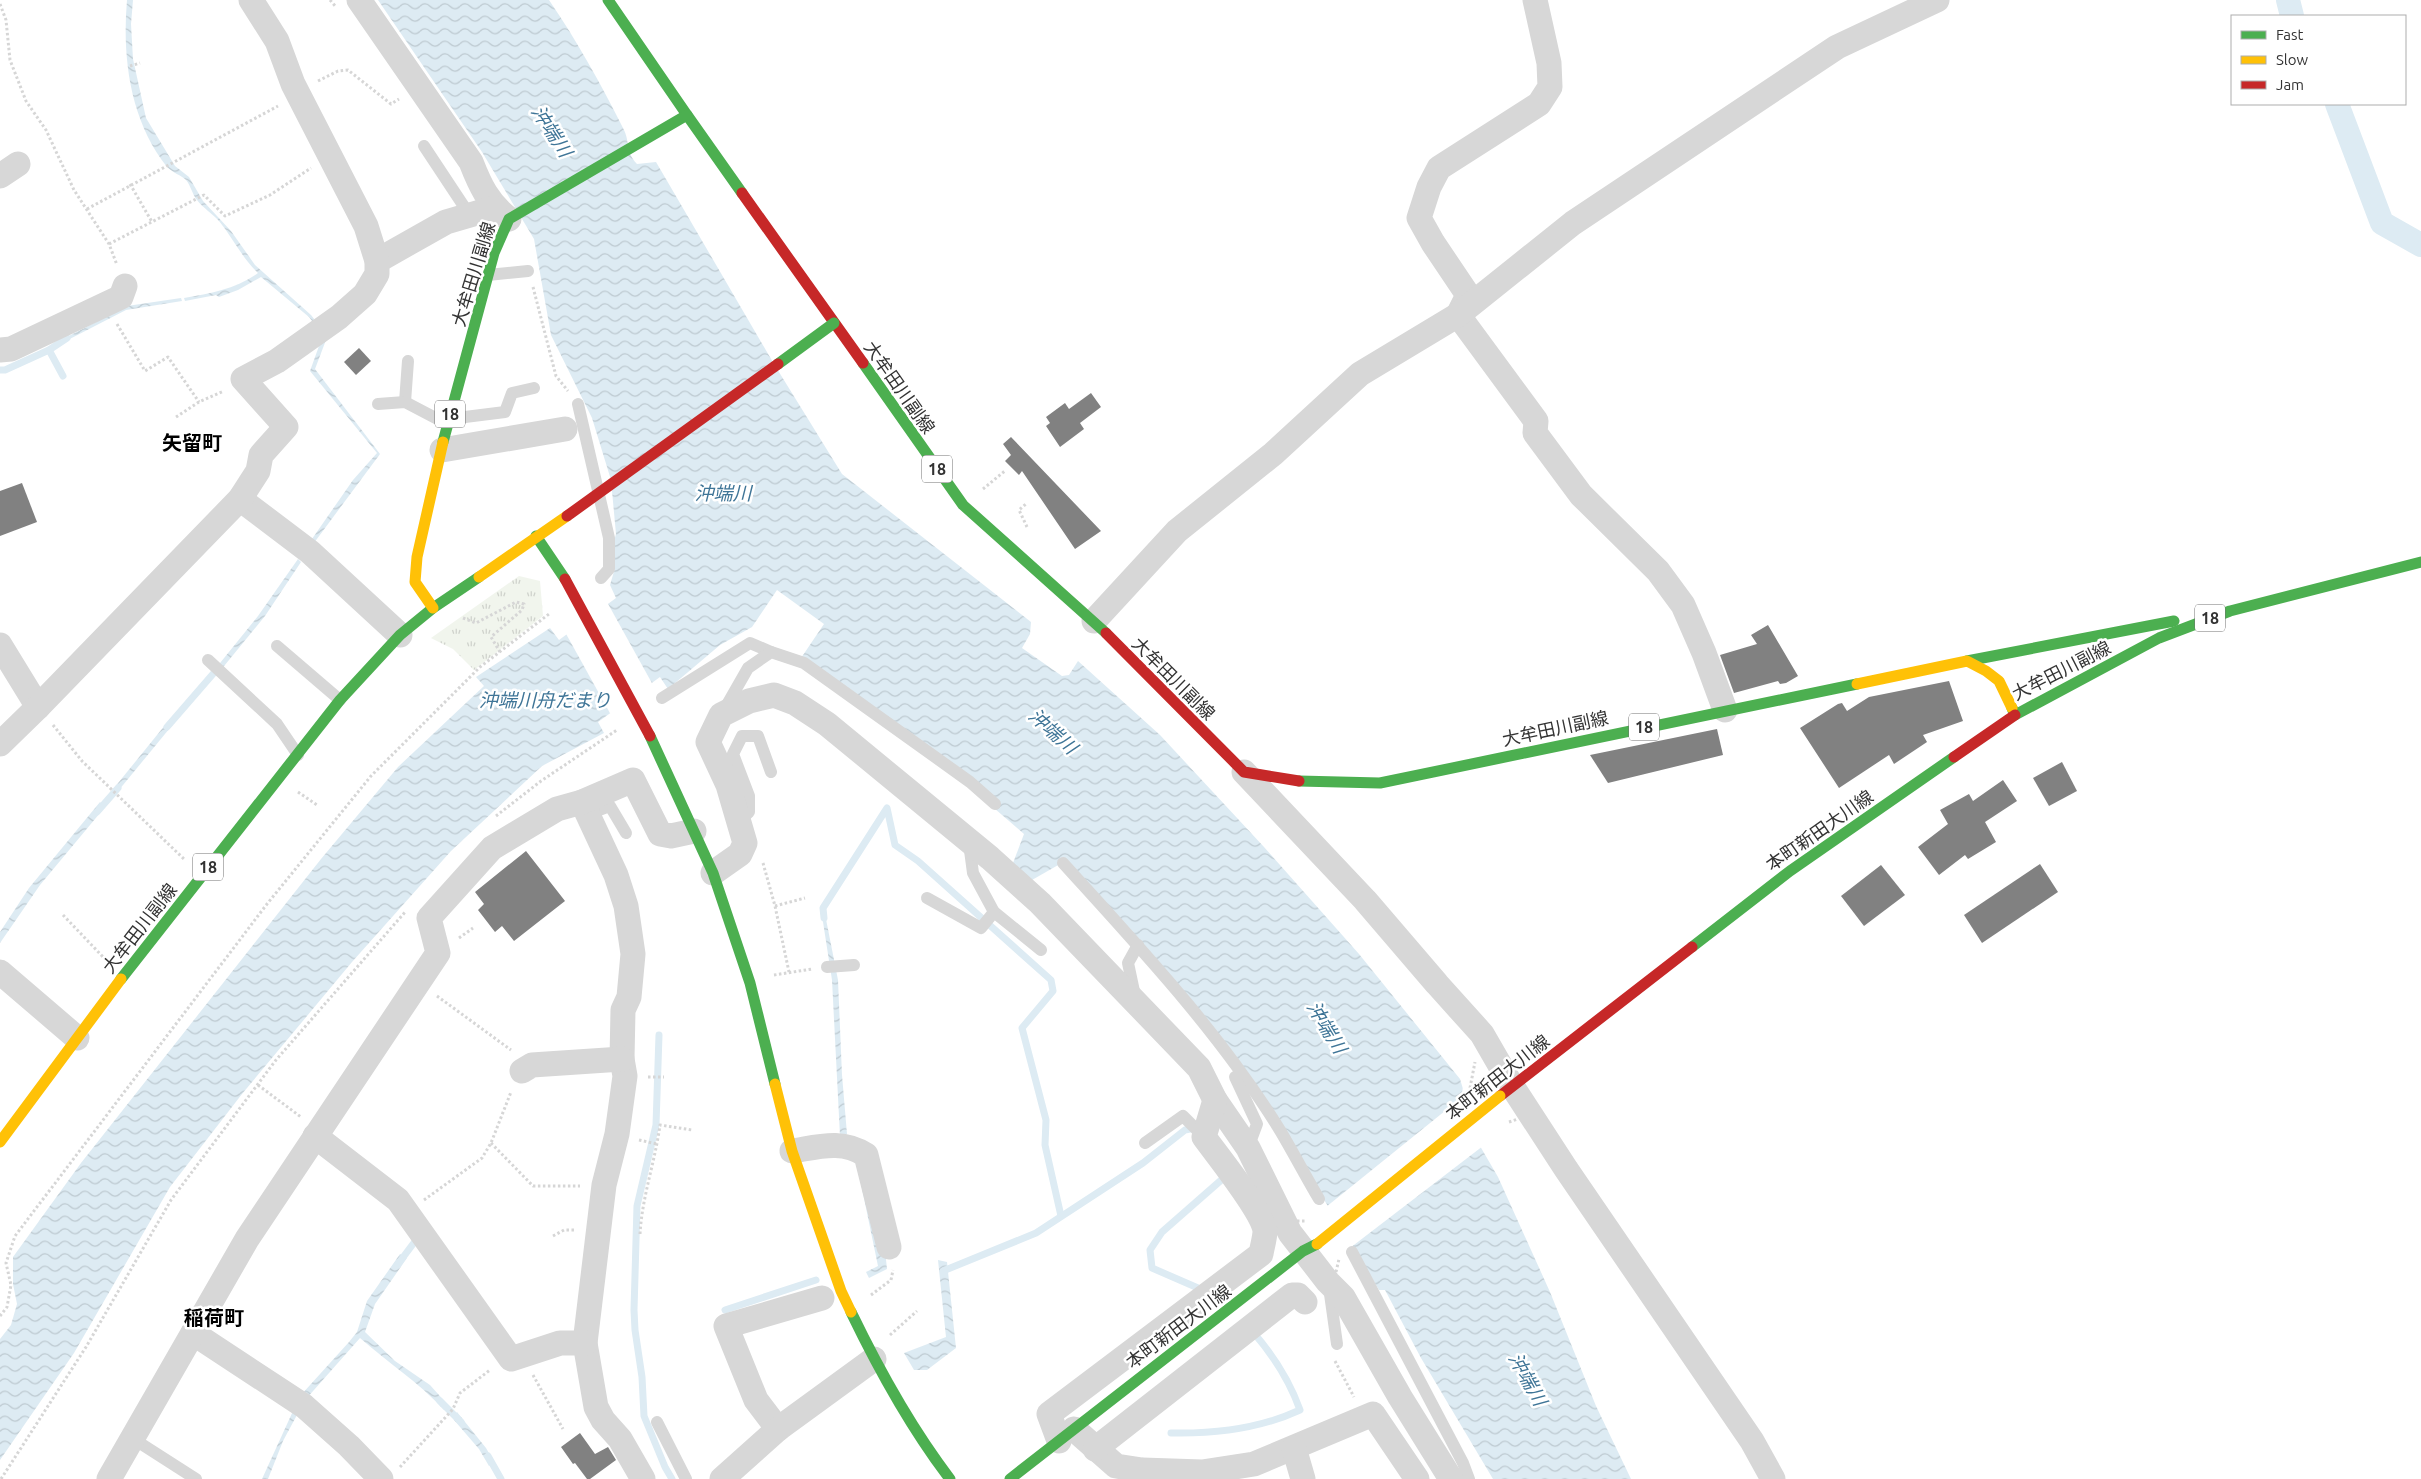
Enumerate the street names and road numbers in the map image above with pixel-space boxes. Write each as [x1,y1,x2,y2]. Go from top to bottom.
street label: 大牟田川副線 [448,219,498,329]
street label: 大牟田川副線 [861,337,939,437]
road number: 18 [435,400,465,428]
road number: 18 [922,456,952,482]
road number: 18 [2195,604,2225,632]
street label: 大牟田川副線 [1129,633,1219,723]
street label: 大牟田川副線 [2008,637,2114,703]
street label: 大牟田川副線 [1500,707,1610,749]
road number: 18 [1629,714,1659,740]
street label: 本町新田大川線 [1762,786,1876,874]
road number: 18 [193,854,223,880]
street label: 大牟田川副線 [98,879,180,977]
street label: 本町新田大川線 [1441,1030,1553,1124]
street label: 本町新田大川線 [1122,1280,1234,1372]

